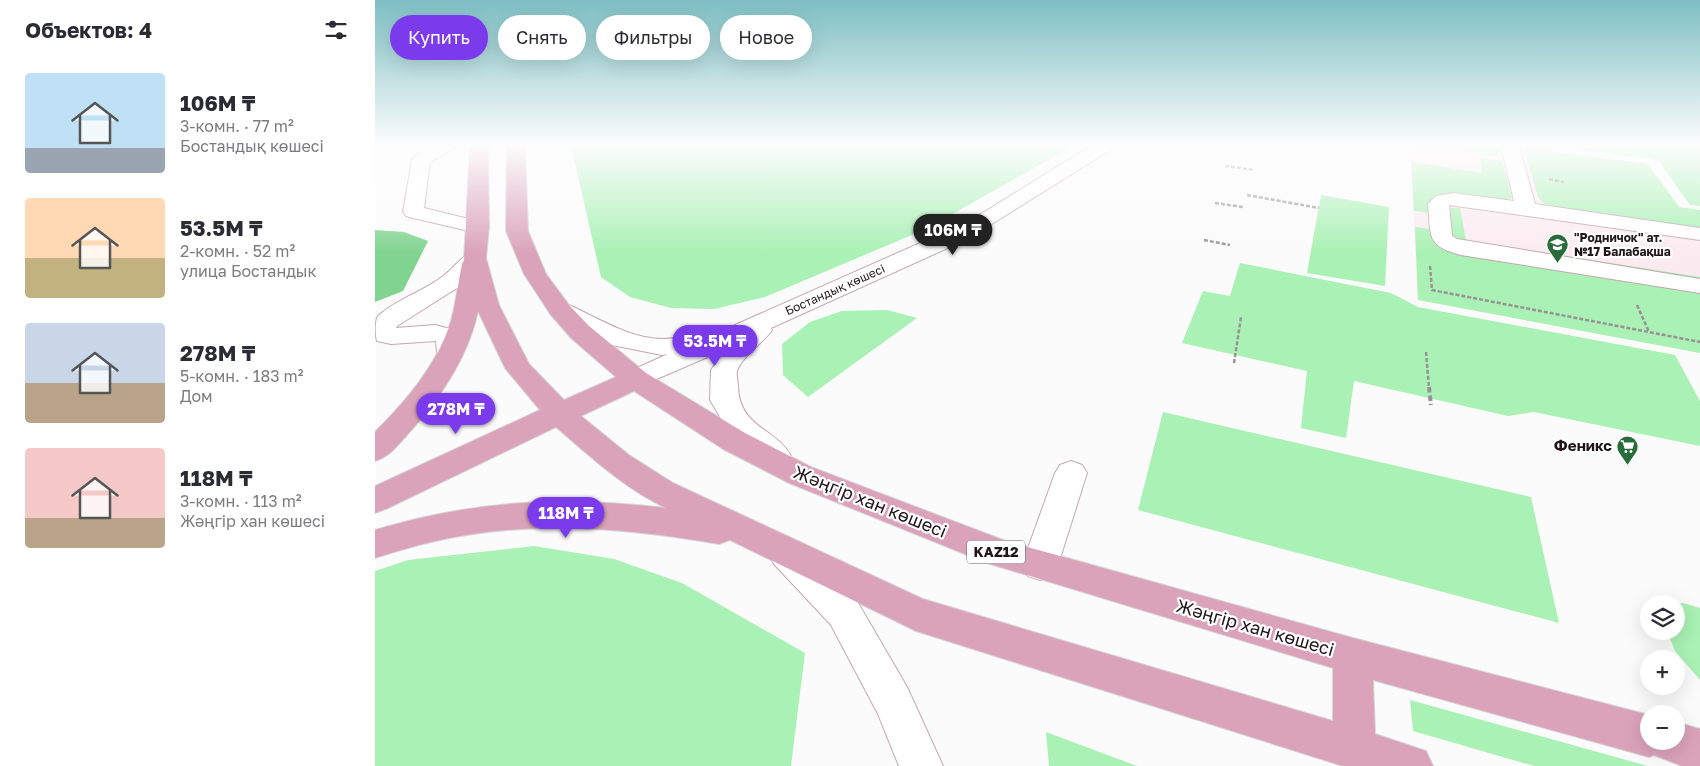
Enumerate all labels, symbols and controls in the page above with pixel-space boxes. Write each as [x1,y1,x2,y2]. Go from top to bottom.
chip: Купить [390,15,488,60]
chip: Снять [498,15,586,60]
chip: Фильтры [596,15,710,60]
chip: Новое [720,15,812,60]
icon: filters [322,16,350,44]
text: Объектов: 4 [25,17,152,43]
text: 106M ₸ [180,90,255,116]
icon: home [65,93,125,153]
text: 3-комн. · 77 m² [180,116,294,136]
text: Бостандық көшесі [180,136,324,156]
pin: 106M ₸ [912,214,994,256]
text: 53.5M ₸ [180,215,263,241]
icon: home [65,218,125,278]
text: 106M ₸ [924,220,982,240]
place label: "Родничок" ат. №17 Балабақша [1574,230,1671,259]
school or university icon: "Родничок" ат. №17 Балабақша [1546,233,1570,264]
text: 2-комн. · 52 m² [180,241,295,261]
text: улица Бостандык [180,261,317,281]
street label: Бостандық көшесі [783,261,887,318]
pin: 53.5M ₸ [669,324,761,367]
text: 53.5M ₸ [683,331,747,351]
text: 278M ₸ [180,340,255,366]
icon: home [65,343,125,403]
text: 5-комн. · 183 m² [180,366,304,386]
text: Дом [180,386,213,406]
pin: 278M ₸ [415,392,497,435]
text: 278M ₸ [427,399,485,419]
supermarket icon: Феникс [1616,434,1640,465]
place label: Феникс [1554,436,1612,454]
street label: Жәңгір хан көшесі [791,460,950,542]
text: 118M ₸ [180,465,253,491]
icon: home [65,468,125,528]
text: 3-комн. · 113 m² [180,491,302,511]
pin: 118M ₸ [525,496,607,539]
text: 118M ₸ [538,503,594,523]
text: Жәңгір хан көшесі [180,511,325,531]
road number: KAZ12 [967,540,1025,564]
street label: Жәңгір хан көшесі [1174,594,1337,660]
map controls [1640,595,1685,750]
button: layers [1640,595,1685,640]
button: + [1640,650,1685,695]
button: − [1640,705,1685,750]

